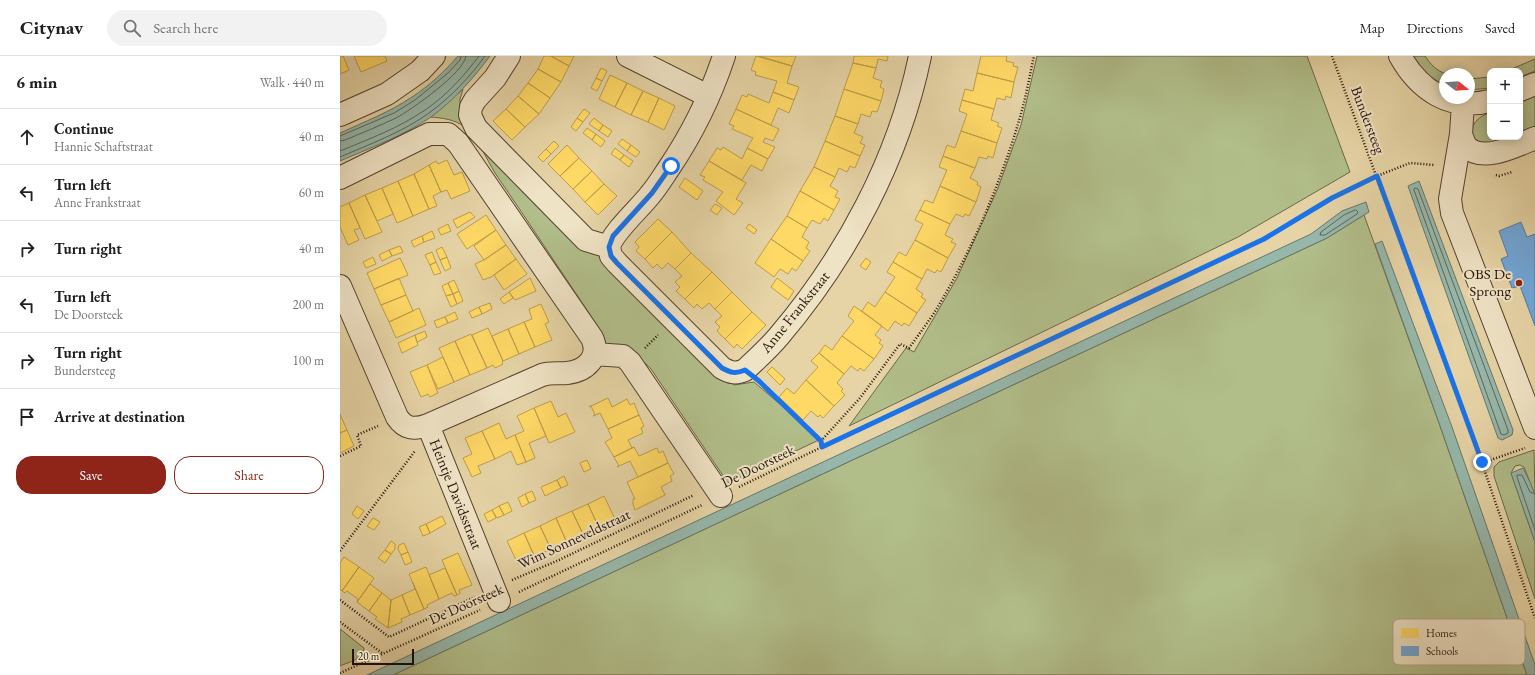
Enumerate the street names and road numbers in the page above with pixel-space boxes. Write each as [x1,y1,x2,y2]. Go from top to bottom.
street label: Bundersteeg [1347,83,1390,157]
street label: Anne Frankstraat [755,267,834,357]
street label: Heintje Davidsstraat [426,436,487,552]
street label: De Doorsteek [718,439,799,492]
street label: Wim Sonneveldstraat [514,504,634,573]
street label: De Doorsteek [426,578,507,628]

